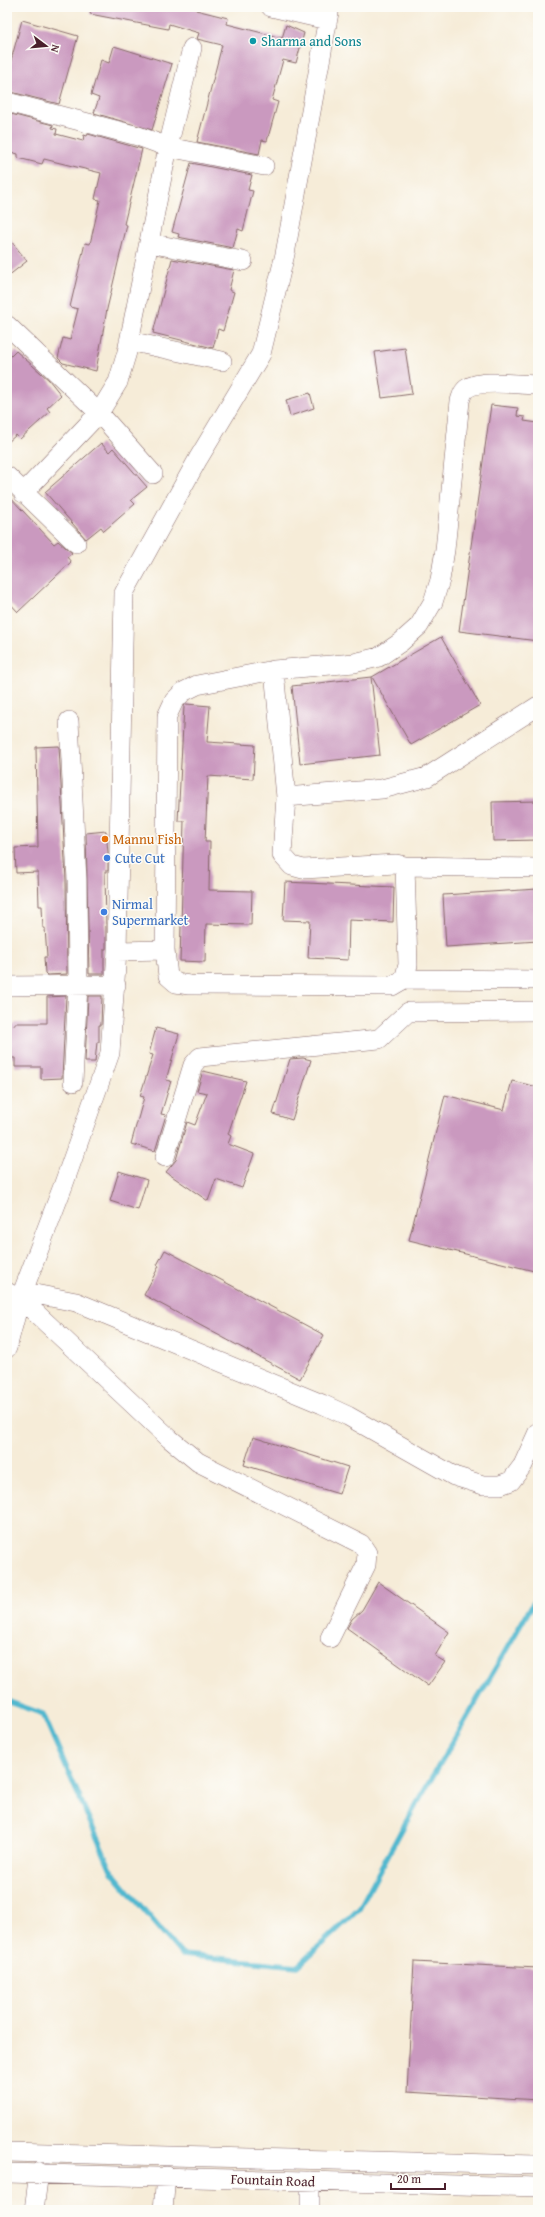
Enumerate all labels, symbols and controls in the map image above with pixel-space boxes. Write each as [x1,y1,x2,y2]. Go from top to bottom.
north arrow [26,26,66,66]
place label: Sharma and Sons [261,31,362,51]
marker: Sharma and Sons [248,36,258,46]
text: N [47,43,64,55]
place label: Mannu Fish [113,829,182,849]
marker: Mannu Fish [100,834,110,844]
place label: Cute Cut [115,848,165,868]
marker: Cute Cut [102,853,112,863]
place label: Nirmal Supermarket [112,894,189,930]
marker: Nirmal Supermarket [99,907,109,917]
scale bar [391,2165,445,2191]
street label: Fountain Road [230,2169,316,2191]
text: 20 m [397,2170,421,2187]

